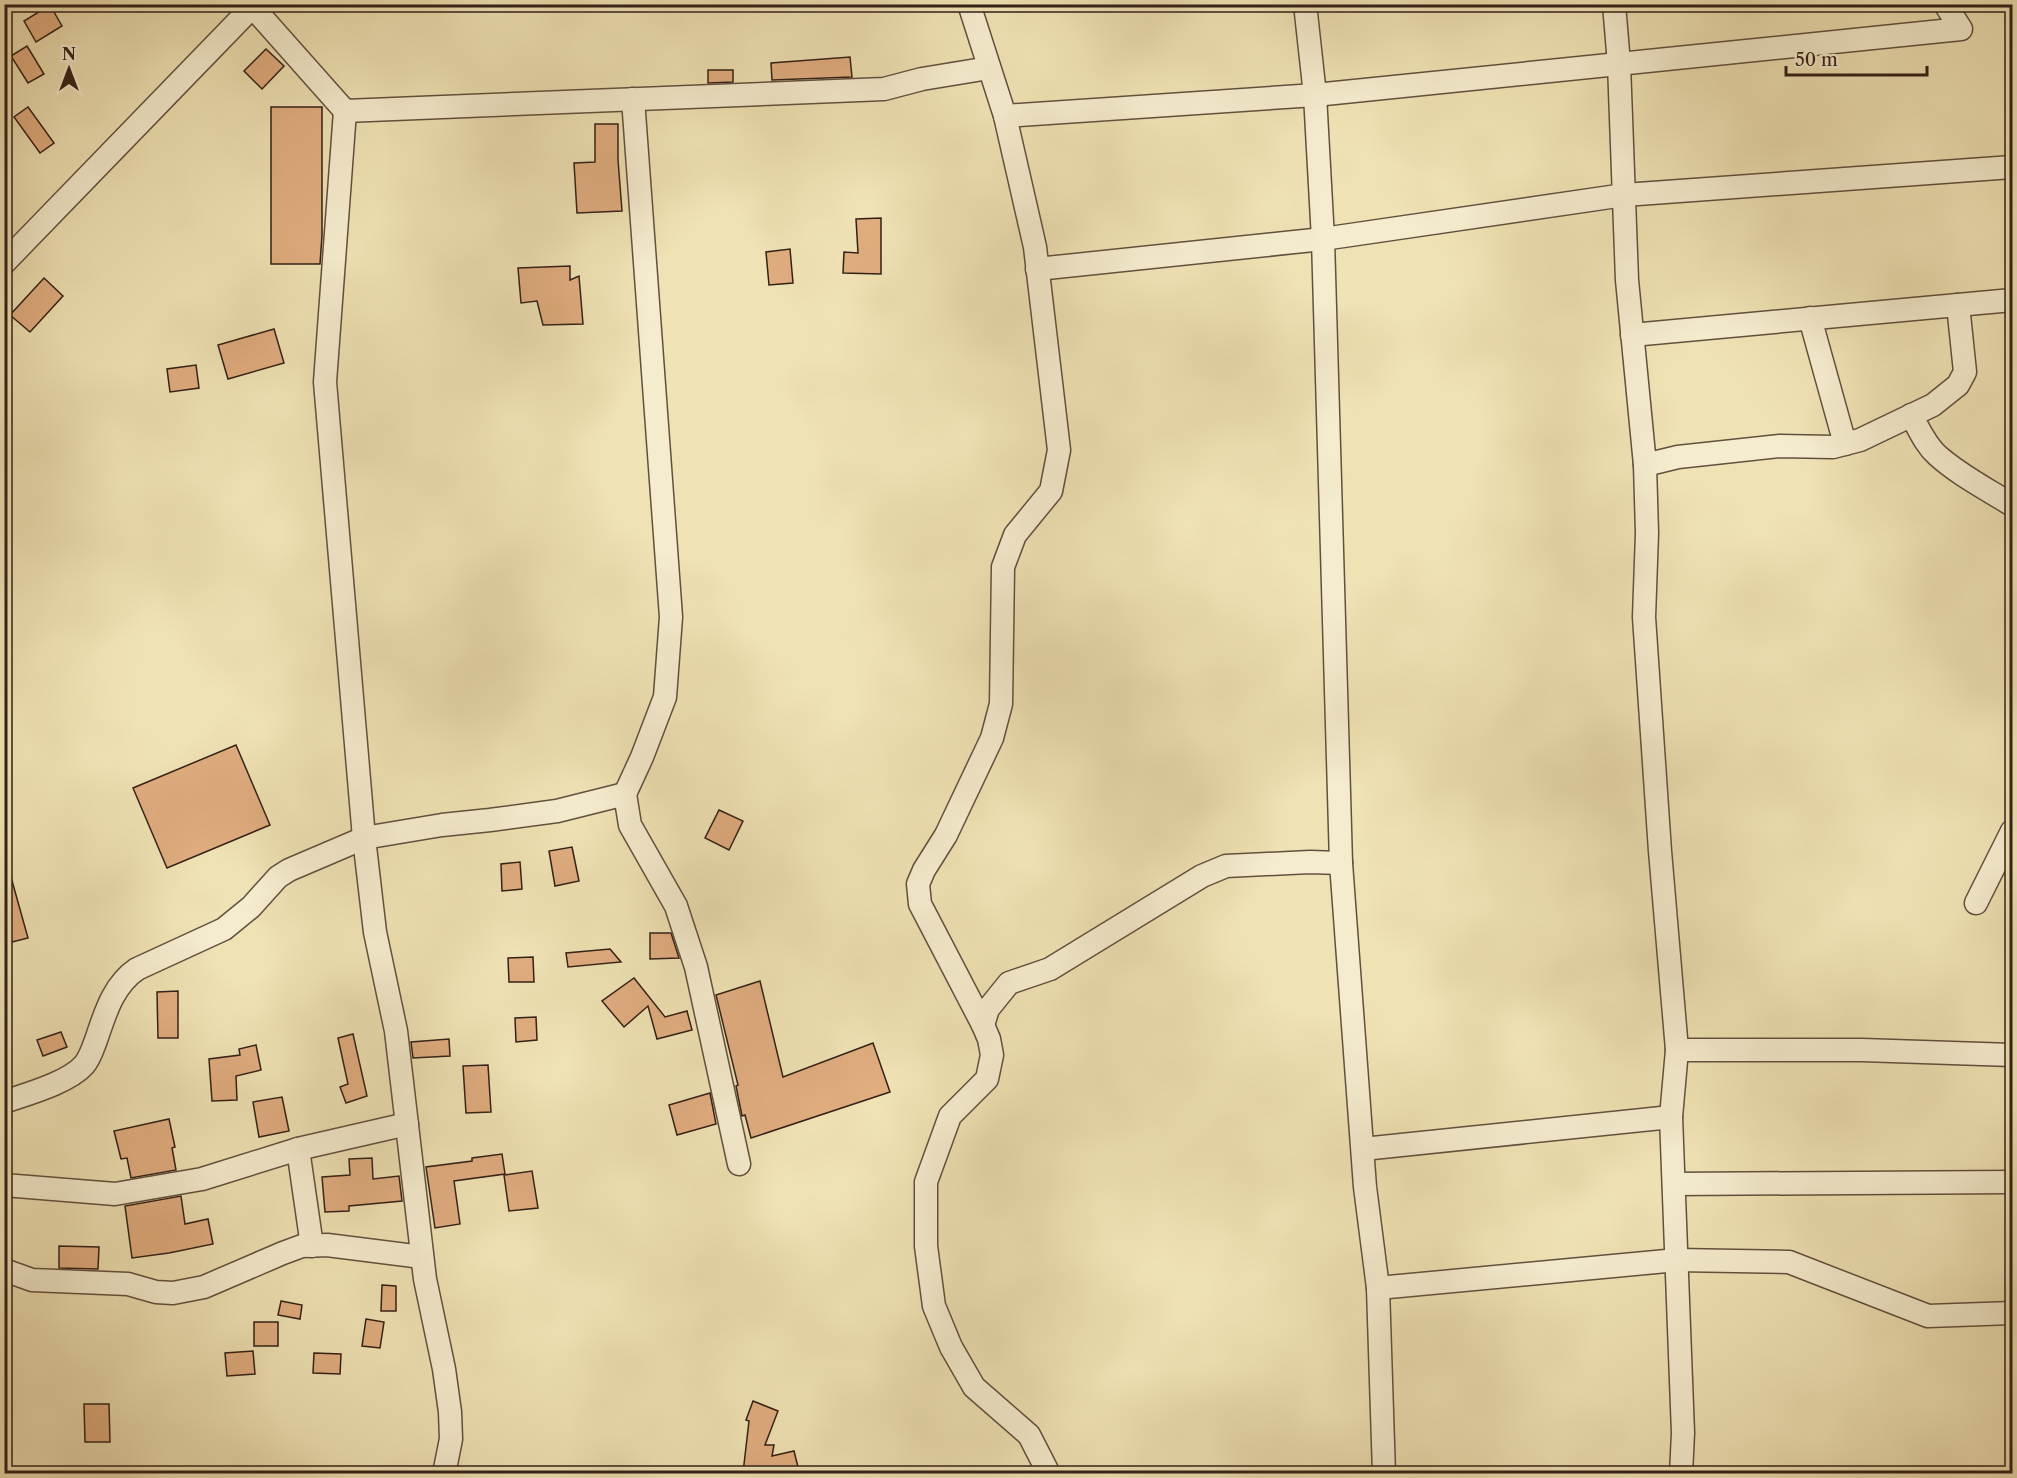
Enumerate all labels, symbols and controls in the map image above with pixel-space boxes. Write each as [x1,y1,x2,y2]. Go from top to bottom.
north arrow [39,39,99,99]
scale bar [1786,39,1927,77]
text: N [62,44,76,64]
text: 50 m [1795,49,1838,71]

